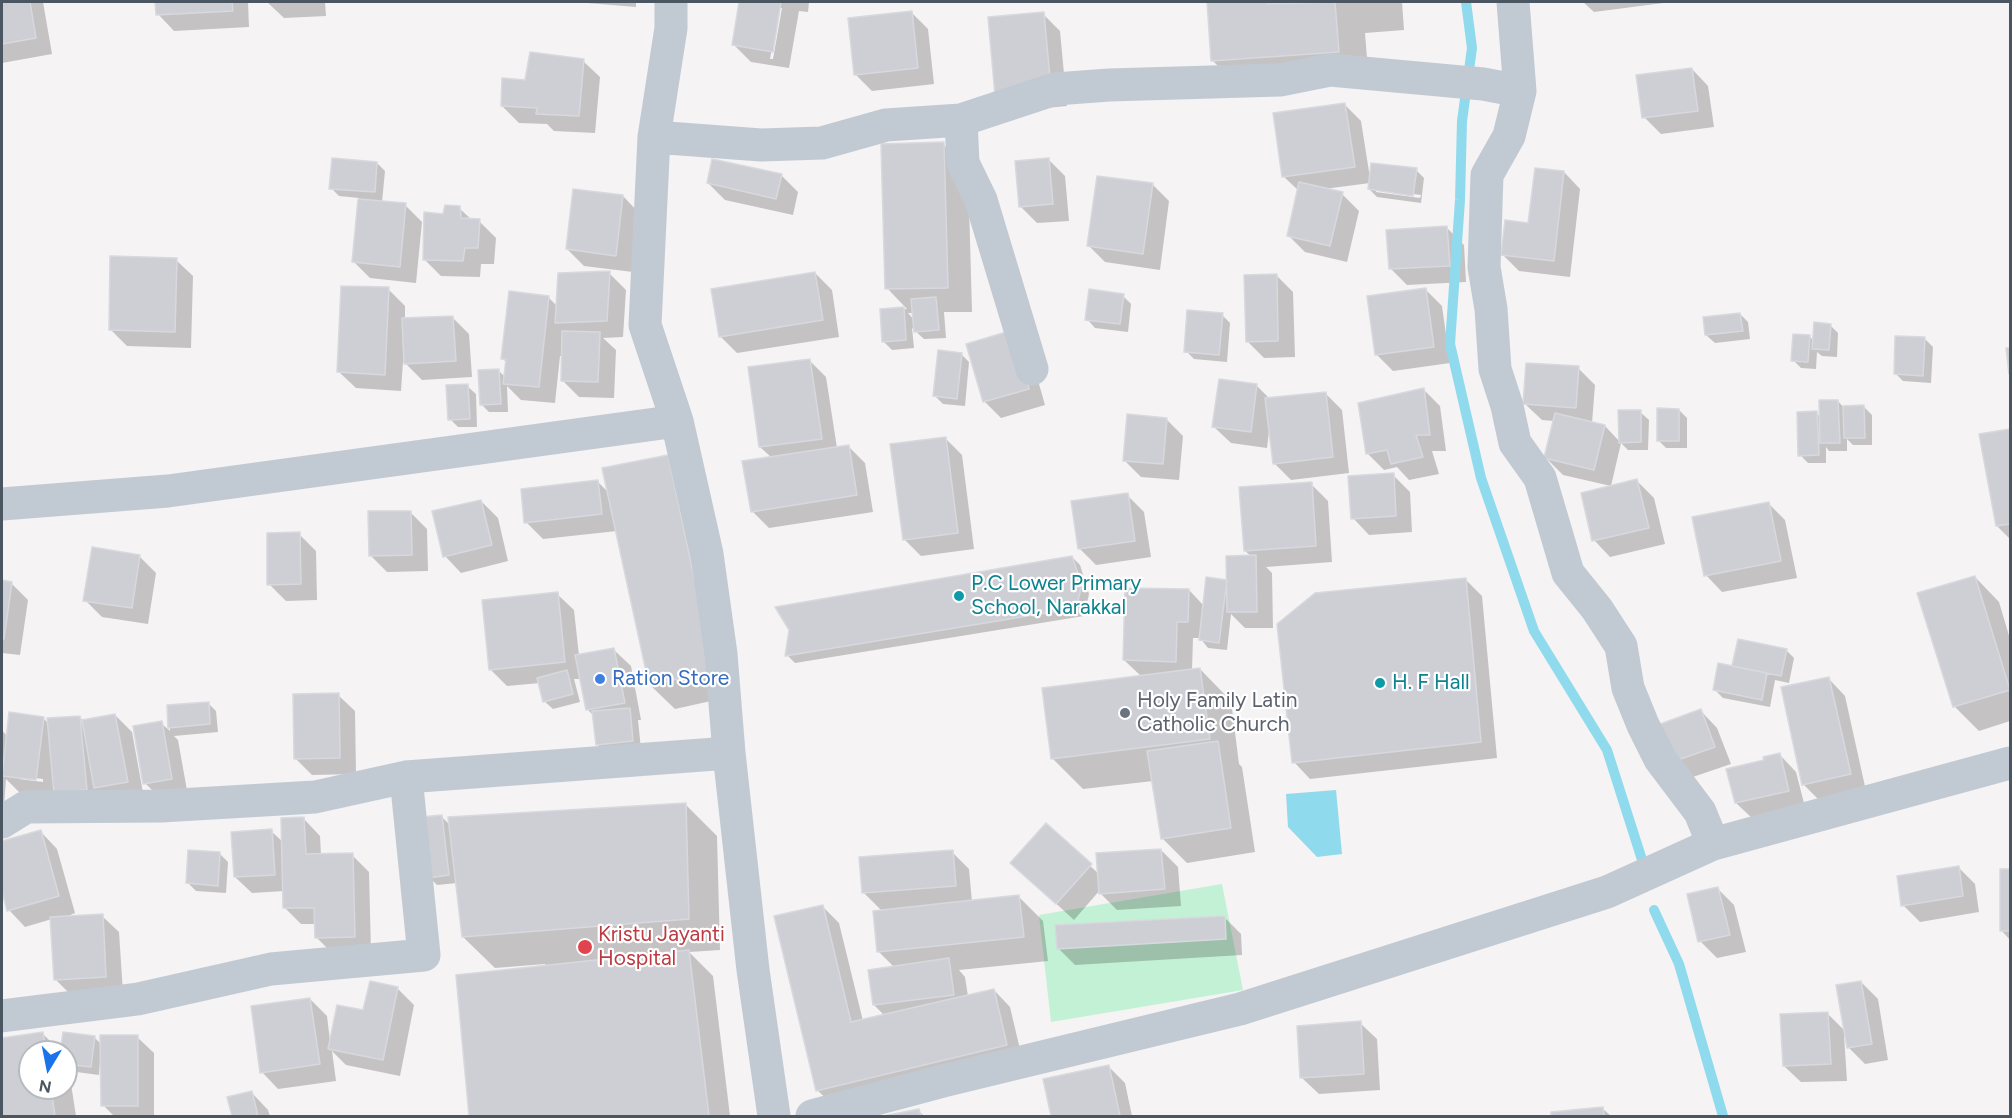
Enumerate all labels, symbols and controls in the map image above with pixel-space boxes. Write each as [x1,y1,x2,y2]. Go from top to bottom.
place label: P.C Lower Primary School, Narakkal [971,571,1141,621]
marker: P.C Lower Primary School, Narakkal [952,589,966,603]
place label: Ration Store [612,666,729,692]
place label: H. F Hall [1392,670,1470,696]
marker: Ration Store [593,672,607,686]
marker: H. F Hall [1373,676,1387,690]
place label: Holy Family Latin Catholic Church [1137,688,1298,738]
marker: Holy Family Latin Catholic Church [1118,706,1132,720]
place label: Kristu Jayanti Hospital [598,922,725,972]
marker: Kristu Jayanti Hospital [576,938,594,956]
north arrow [18,1040,78,1100]
text: N [37,1076,53,1097]

